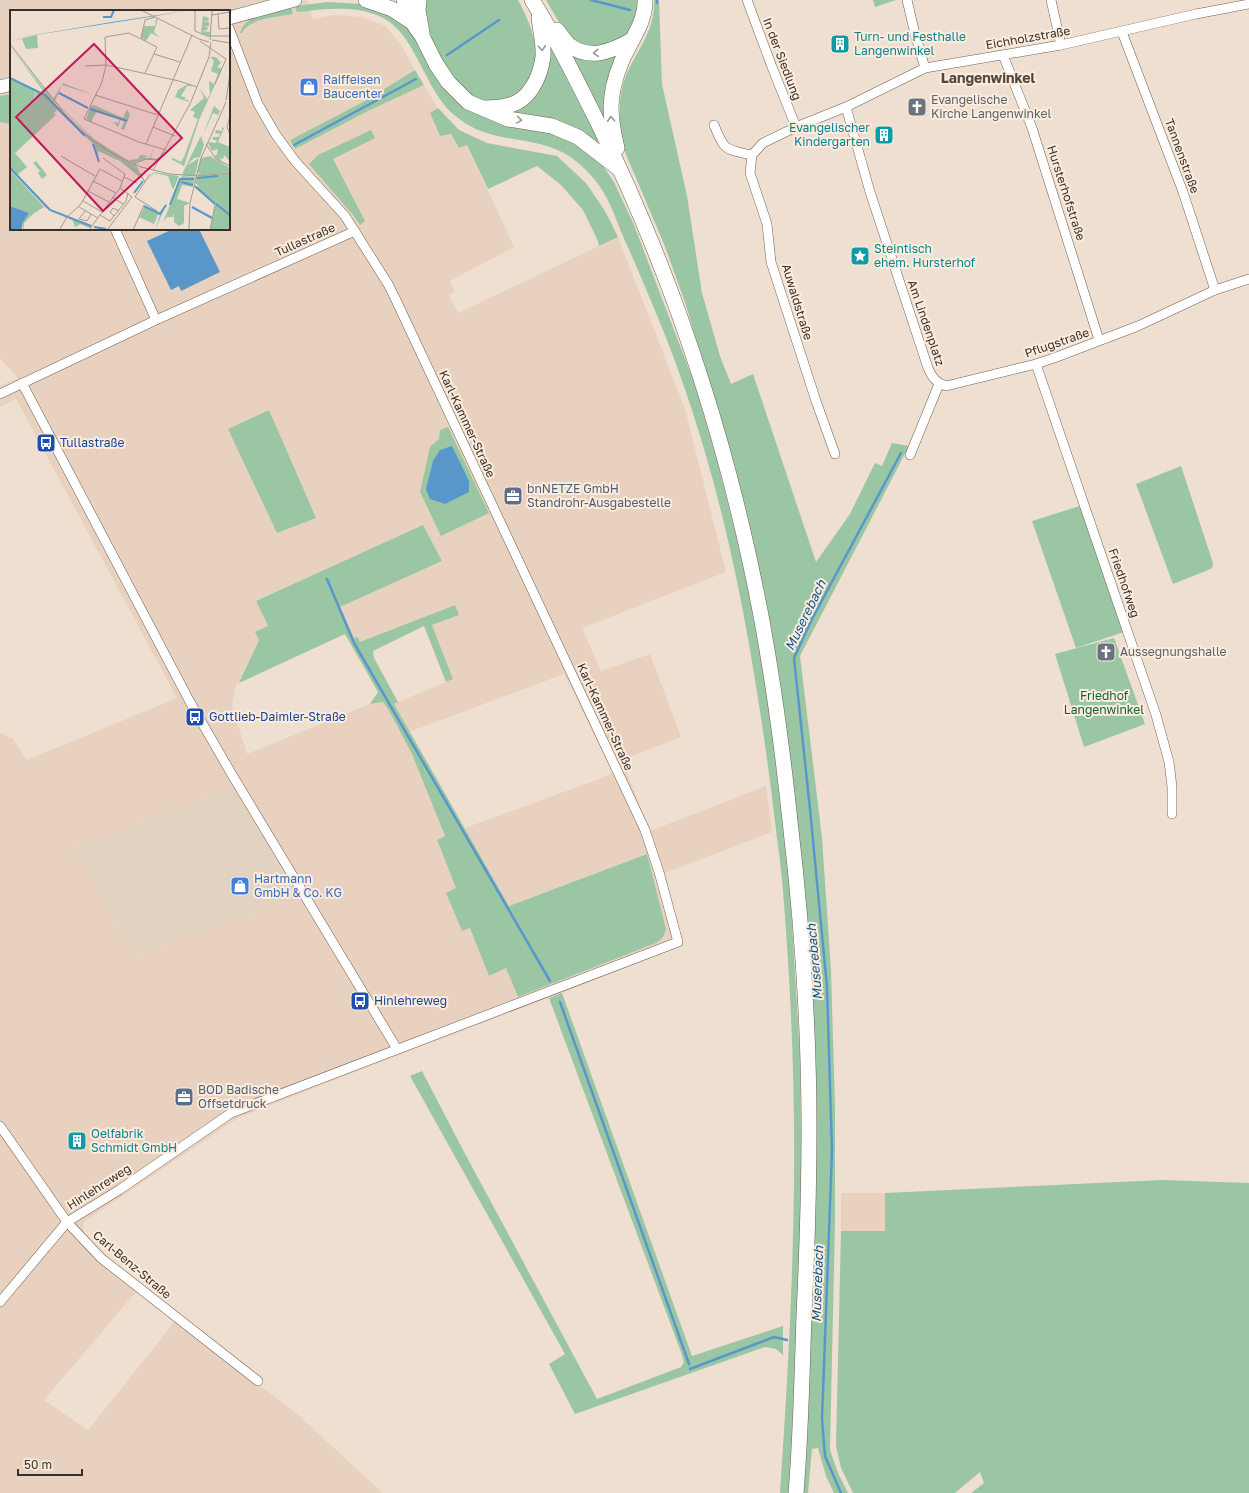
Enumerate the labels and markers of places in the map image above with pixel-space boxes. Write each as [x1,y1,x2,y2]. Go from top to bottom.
place label: Turn- und Festhalle Langenwinkel [854,29,966,58]
building icon: Turn- und Festhalle Langenwinkel [829,33,851,55]
place label: Raiffeisen Baucenter [323,72,383,101]
shop icon: Raiffeisen Baucenter [298,76,320,98]
place label: Evangelische Kirche Langenwinkel [931,92,1051,121]
church icon: Evangelische Kirche Langenwinkel [906,96,928,118]
place label: Evangelischer Kindergarten [789,120,870,149]
building icon: Evangelischer Kindergarten [873,124,895,146]
place label: Steintisch ehem. Hursterhof [874,241,976,270]
place icon: Steintisch ehem. Hursterhof [849,245,871,267]
bus stop icon: Tullastraße [35,432,57,454]
place label: Tullastraße [60,435,125,450]
place label: bnNETZE GmbH Standrohr-Ausgabestelle [527,481,671,510]
office icon: bnNETZE GmbH Standrohr-Ausgabestelle [502,485,524,507]
church icon: Aussegnungshalle [1095,641,1117,663]
place label: Aussegnungshalle [1120,644,1227,659]
bus stop icon: Gottlieb-Daimler-Straße [184,706,206,728]
place label: Gottlieb-Daimler-Straße [209,709,346,724]
place label: Hartmann GmbH & Co. KG [254,871,342,900]
shop icon: Hartmann GmbH & Co. KG [229,875,251,897]
bus stop icon: Hinlehreweg [349,990,371,1012]
place label: Hinlehreweg [374,993,447,1008]
place label: BOD Badische Offsetdruck [198,1082,279,1111]
office icon: BOD Badische Offsetdruck [173,1086,195,1108]
place label: Oelfabrik Schmidt GmbH [91,1126,177,1155]
building icon: Oelfabrik Schmidt GmbH [66,1130,88,1152]

